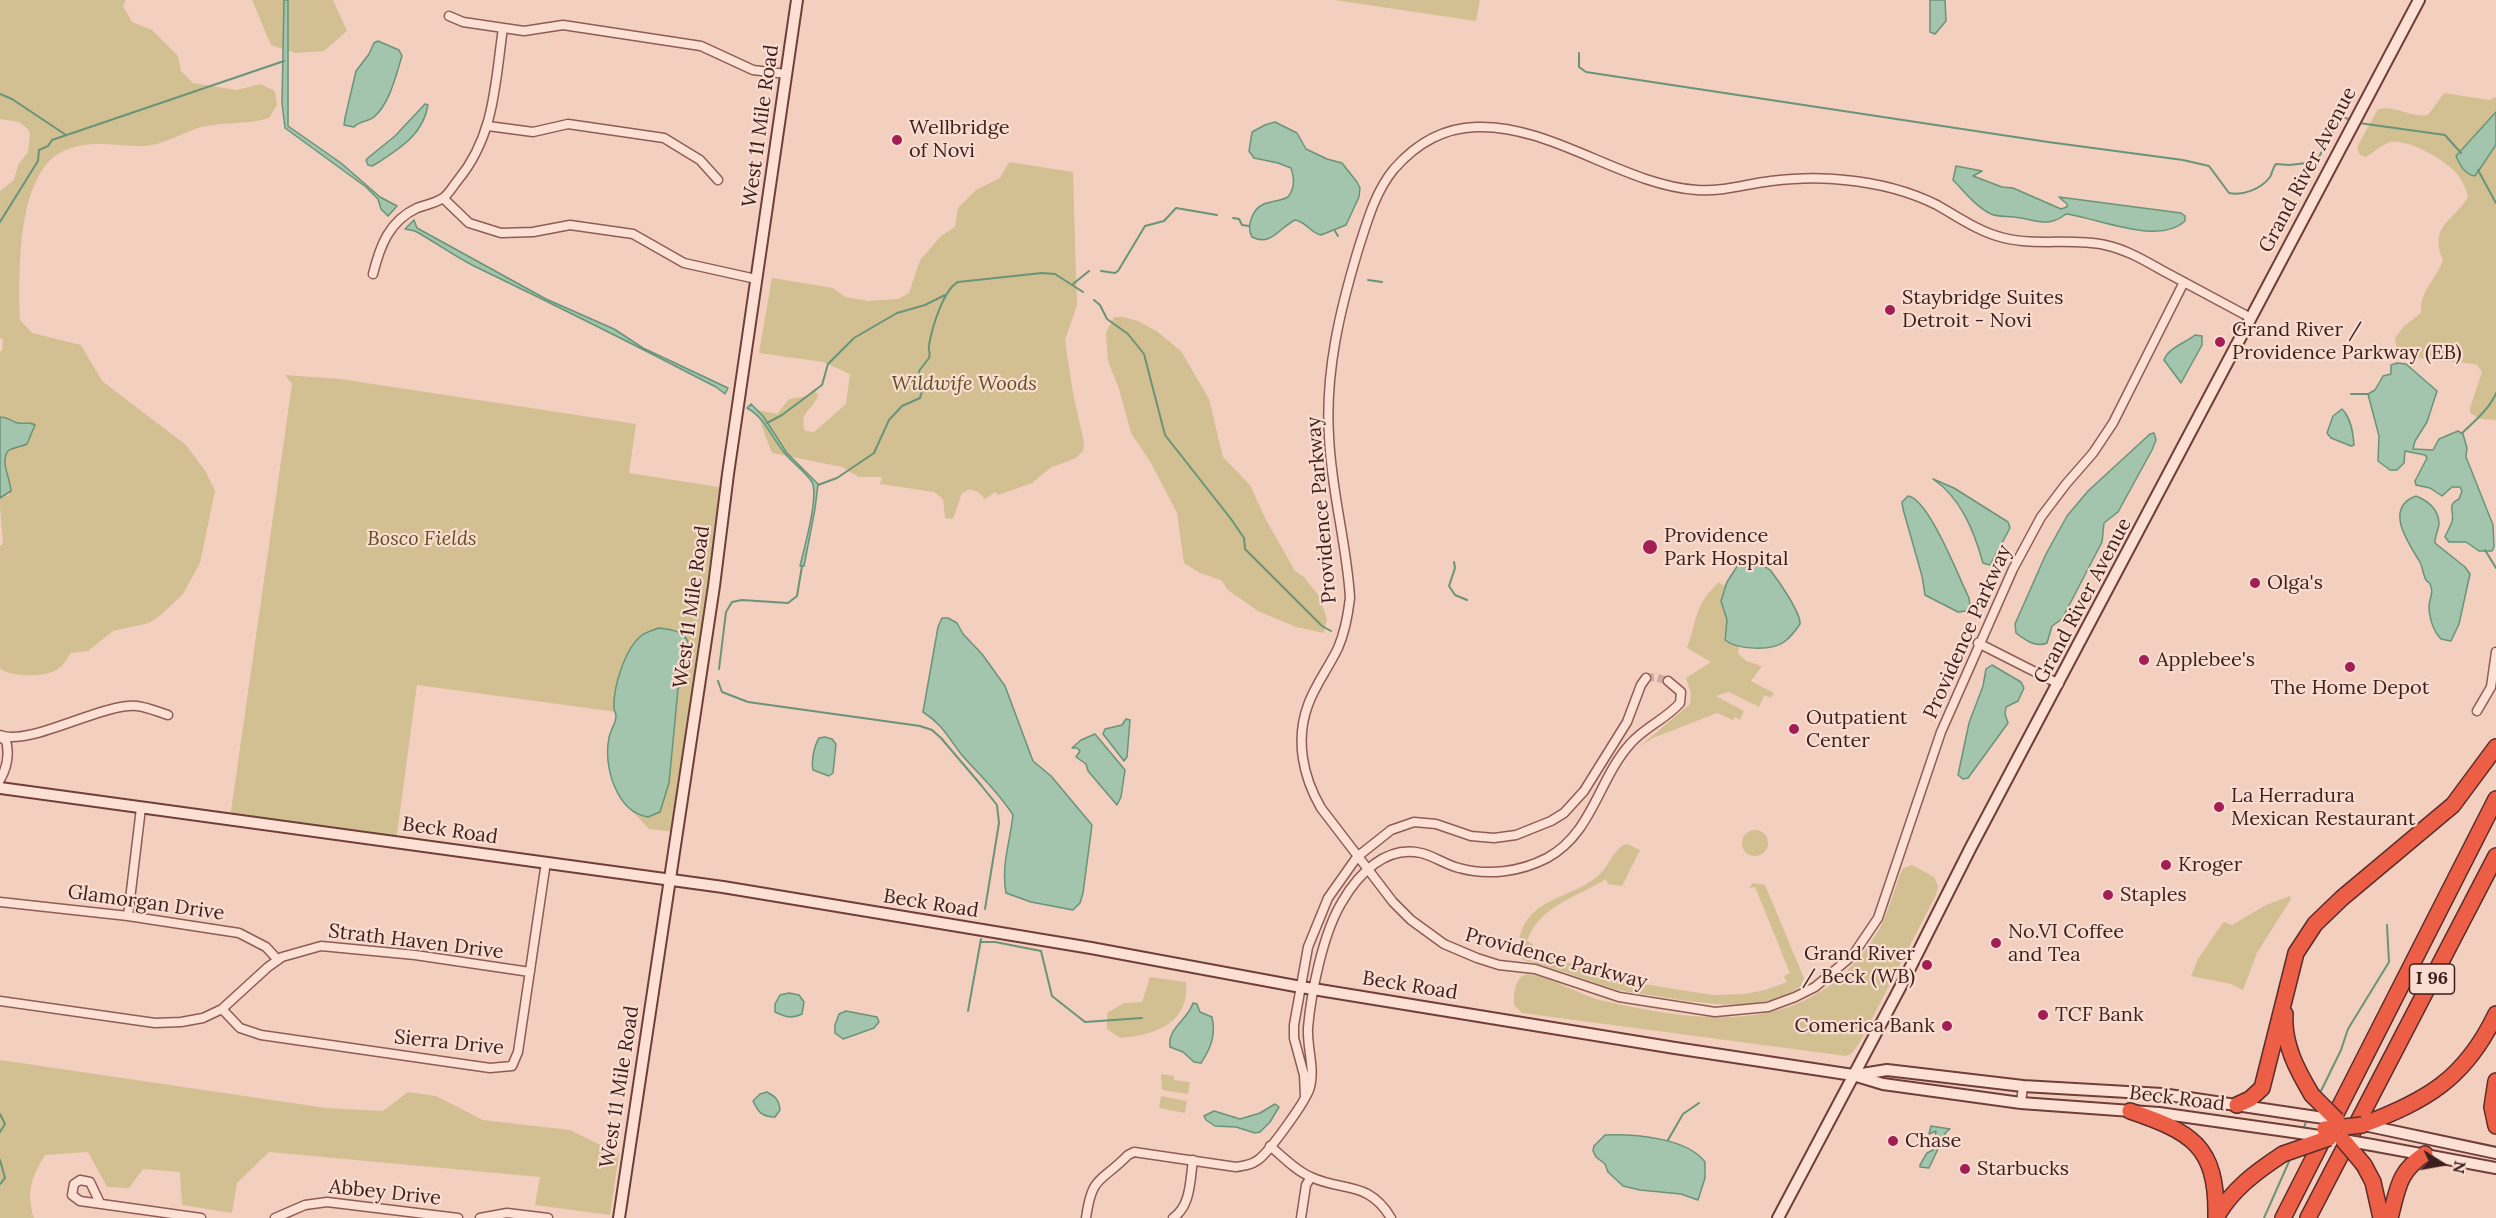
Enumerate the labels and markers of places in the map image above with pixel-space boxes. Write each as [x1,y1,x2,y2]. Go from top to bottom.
place label: Wellbridge of Novi [909,116,1010,163]
marker: Wellbridge of Novi [890,133,904,147]
place label: Staybridge Suites Detroit - Novi [1902,286,2063,333]
marker: Staybridge Suites Detroit - Novi [1883,303,1897,317]
place label: Grand River / Providence Parkway (EB) [2232,318,2462,365]
marker: Grand River / Providence Parkway (EB) [2213,335,2227,349]
place label: Providence Park Hospital [1664,524,1788,571]
marker: Providence Park Hospital [1641,538,1659,556]
place label: Olga's [2267,571,2323,595]
marker: Olga's [2248,576,2262,590]
place label: Applebee's [2156,648,2255,672]
marker: Applebee's [2137,653,2151,667]
marker: The Home Depot [2343,660,2357,674]
place label: The Home Depot [2271,676,2429,700]
place label: Outpatient Center [1806,706,1908,753]
marker: Outpatient Center [1787,722,1801,736]
place label: La Herradura Mexican Restaurant [2231,784,2415,831]
marker: La Herradura Mexican Restaurant [2212,800,2226,814]
place label: Kroger [2178,853,2242,877]
marker: Kroger [2159,858,2173,872]
place label: Staples [2120,883,2187,907]
marker: Staples [2101,888,2115,902]
place label: No.VI Coffee and Tea [2008,920,2124,967]
marker: No.VI Coffee and Tea [1989,936,2003,950]
place label: Grand River / Beck (WB) [1802,942,1915,989]
marker: Grand River / Beck (WB) [1920,958,1934,972]
place label: TCF Bank [2055,1003,2144,1027]
marker: TCF Bank [2036,1008,2050,1022]
place label: Comerica Bank [1795,1014,1935,1038]
marker: Comerica Bank [1940,1019,1954,1033]
place label: Chase [1905,1129,1961,1153]
marker: Chase [1886,1134,1900,1148]
place label: Starbucks [1977,1157,2069,1181]
marker: Starbucks [1958,1162,1972,1176]

